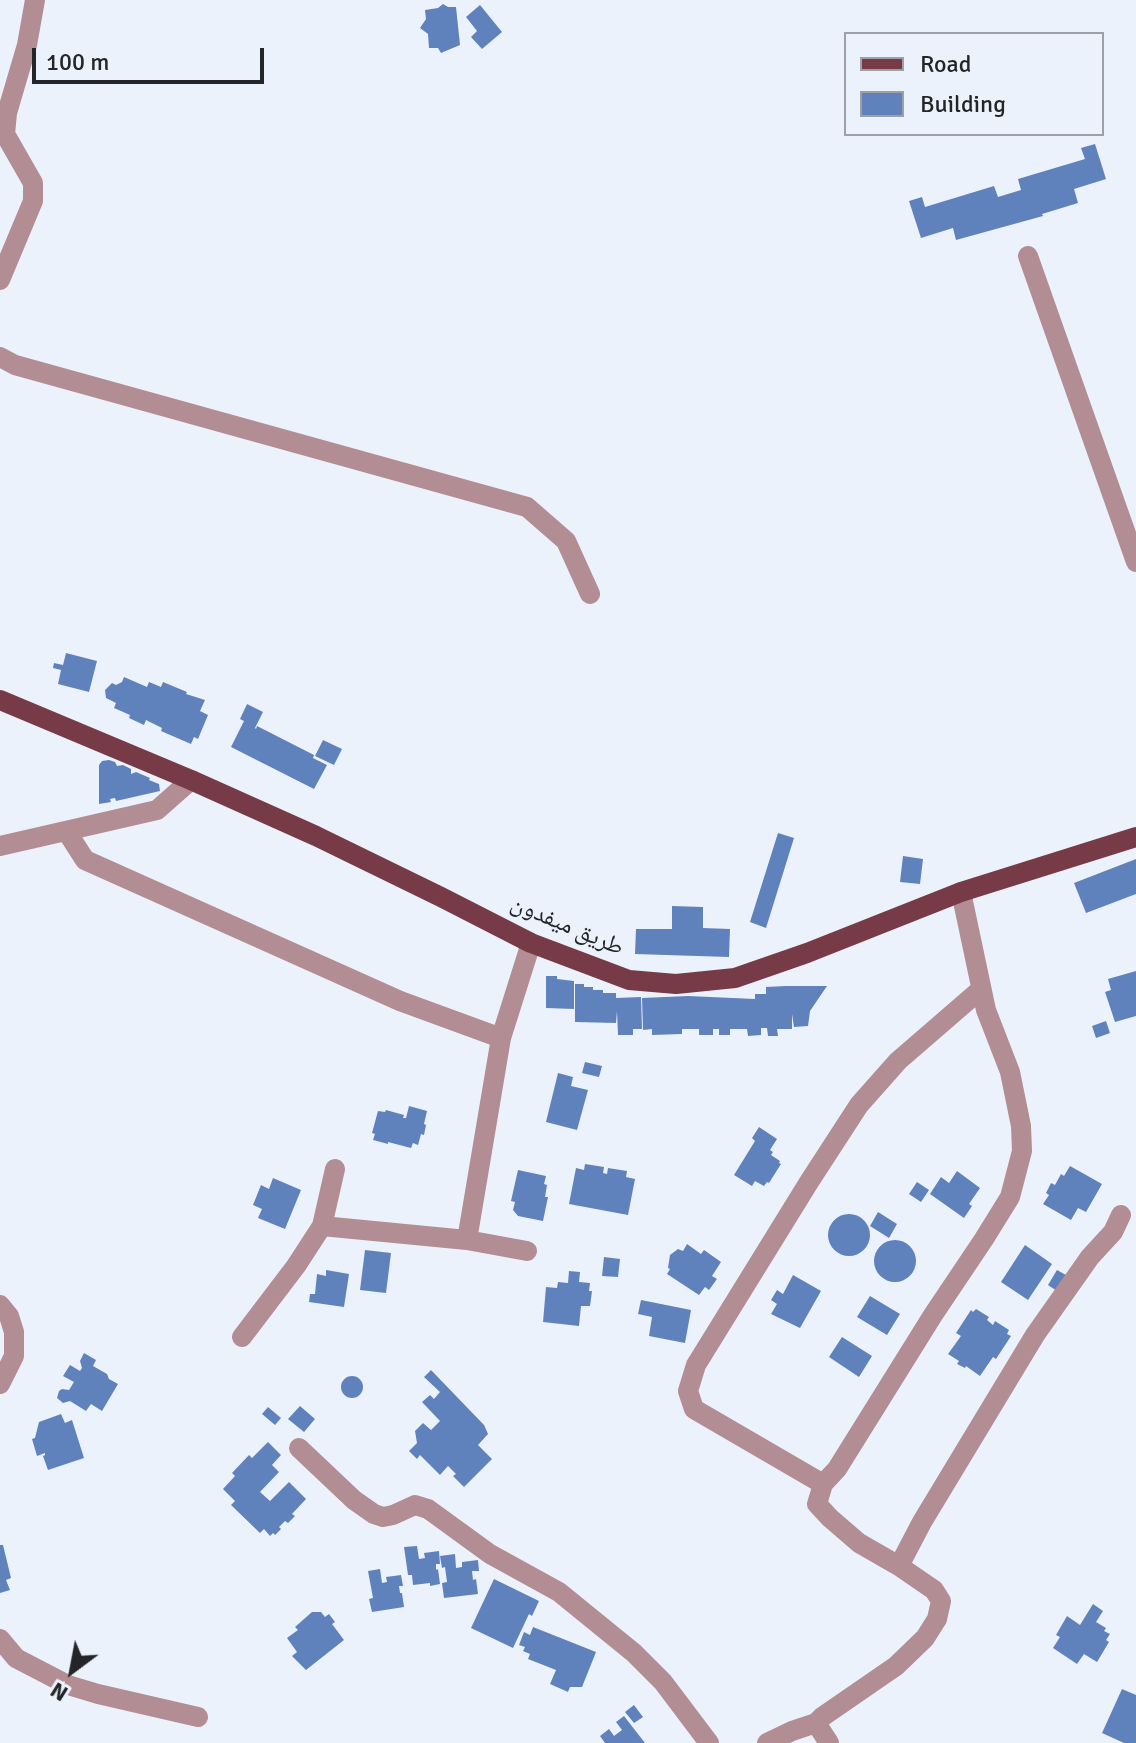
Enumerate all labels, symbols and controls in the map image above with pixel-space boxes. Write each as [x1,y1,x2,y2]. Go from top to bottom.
scale bar [36,32,268,82]
legend [844,32,1104,136]
text: 100 m [46,47,109,77]
text: Road [920,49,971,79]
text: Building [920,89,1006,119]
street label: طريق ميفدون [506,889,628,963]
north arrow [32,1631,112,1711]
text: N [45,1676,73,1707]

